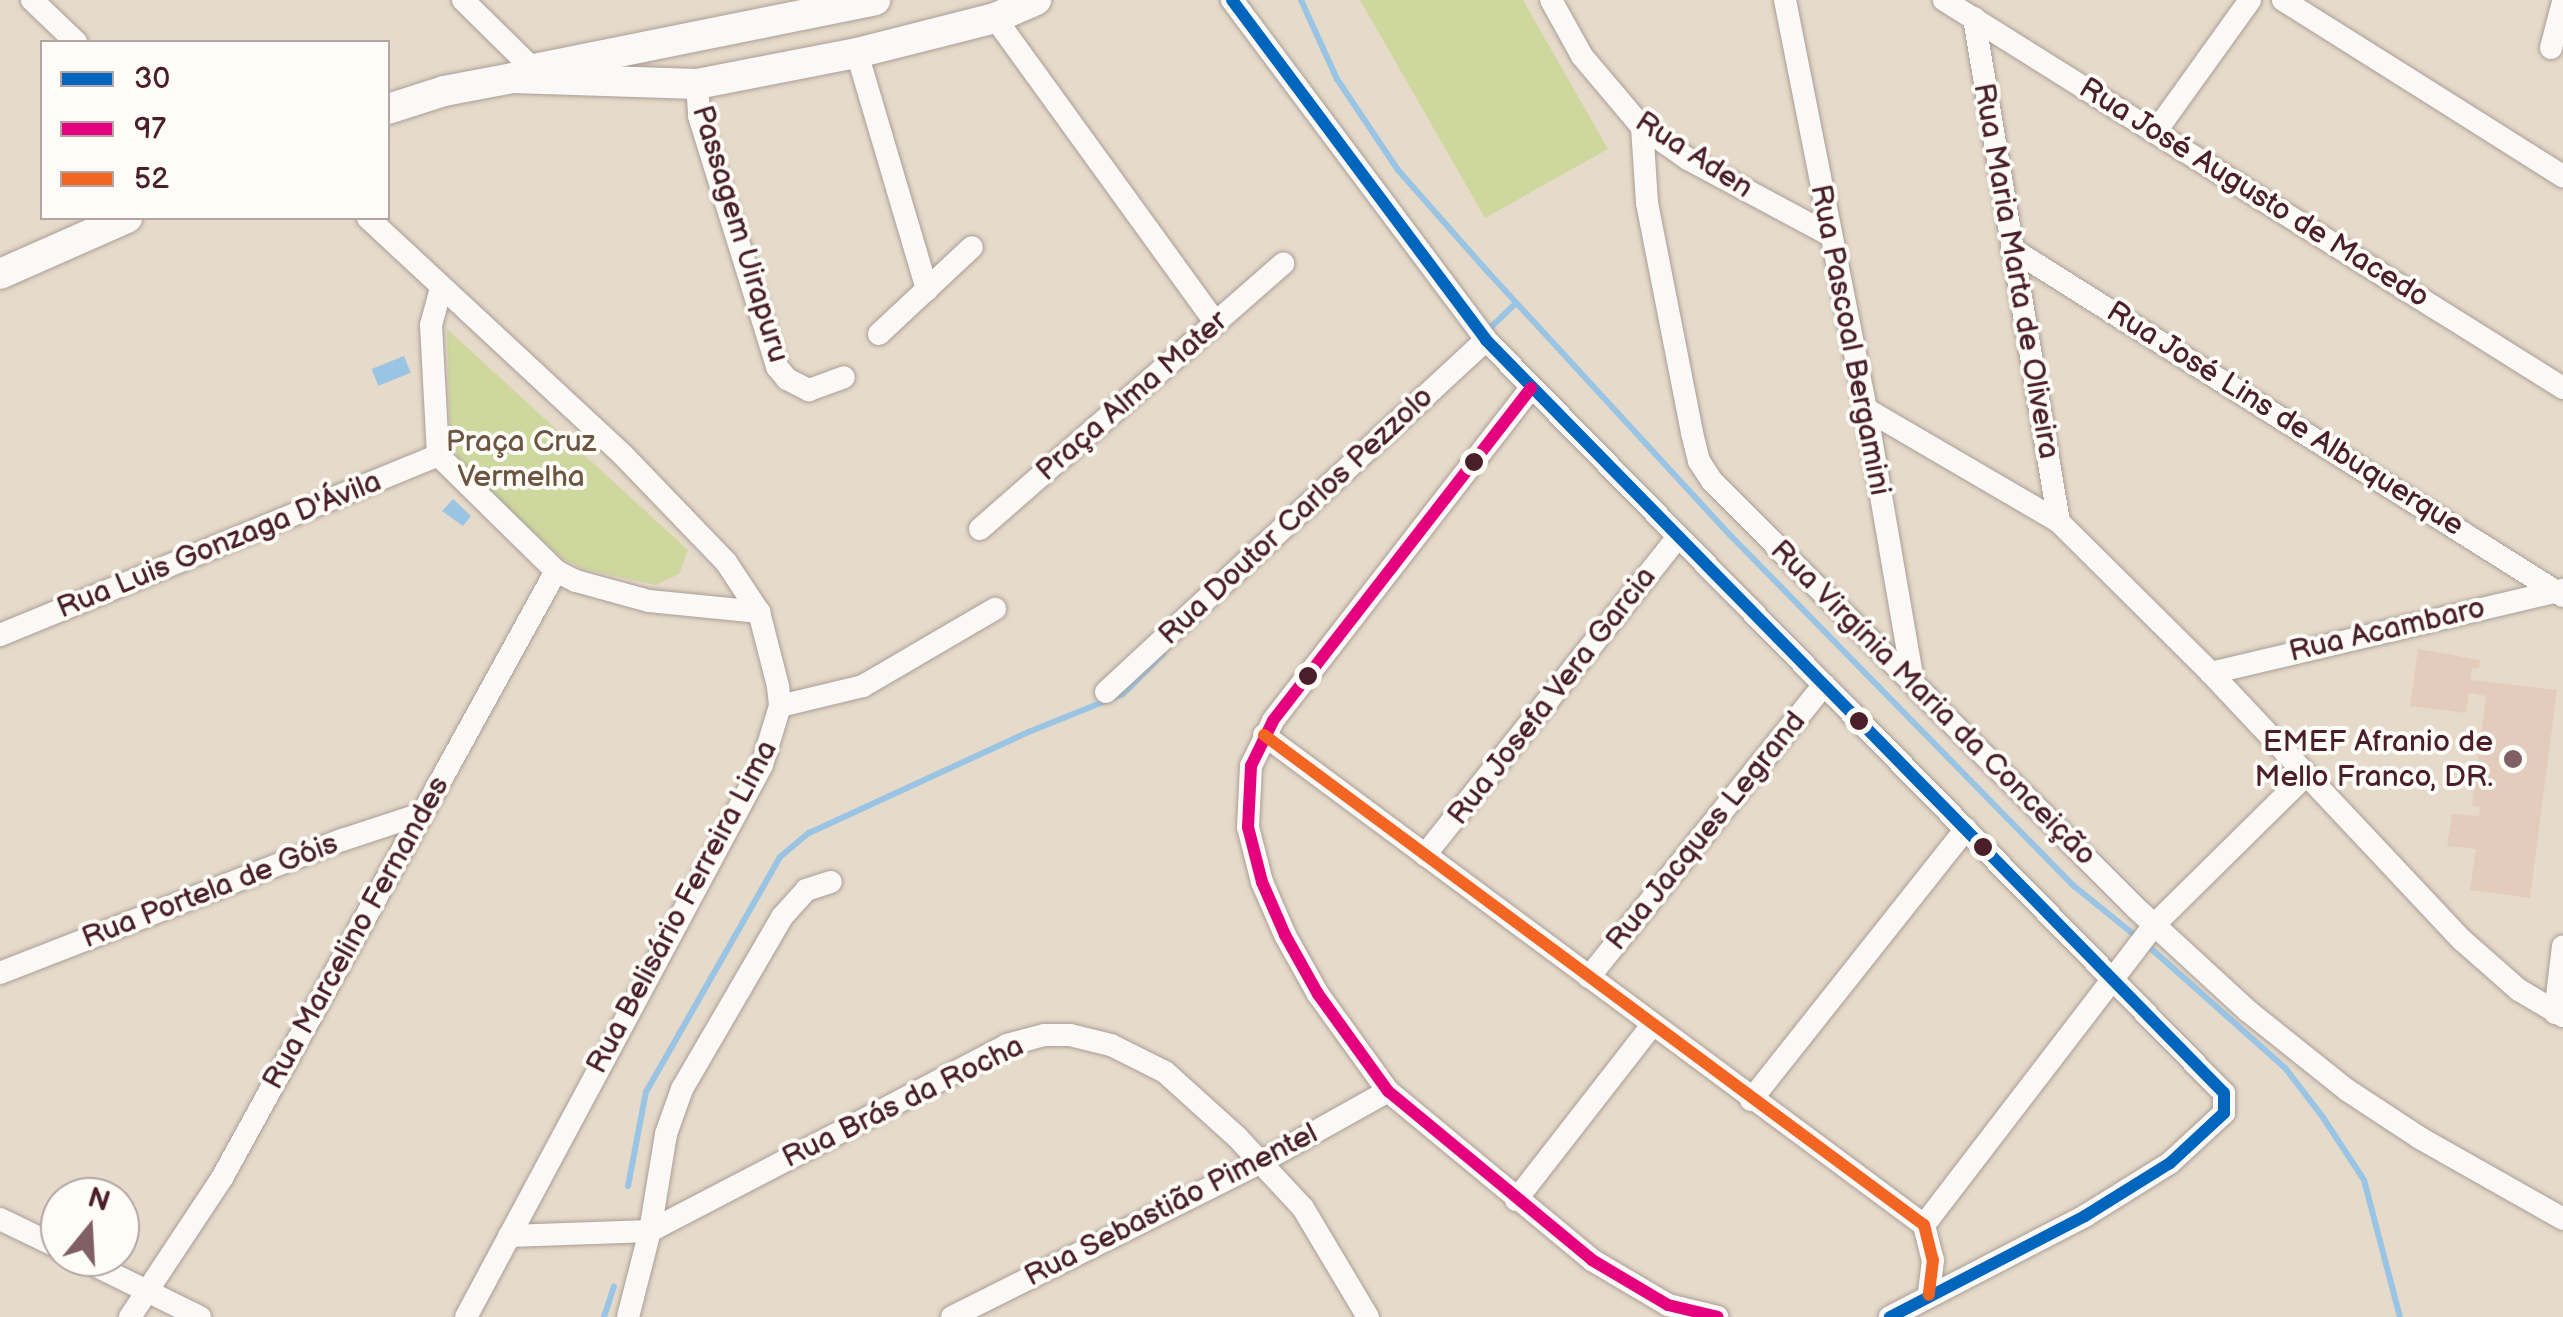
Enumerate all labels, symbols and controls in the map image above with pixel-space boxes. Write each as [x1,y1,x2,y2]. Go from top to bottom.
legend [40,40,390,220]
text: 30 [134,61,170,97]
street label: Rua José Augusto de Macedo [2072,70,2436,316]
street label: Rua Maria Marta de Oliveira [1965,80,2067,462]
street label: Passagem Uirapuru [684,101,796,367]
street label: Rua Aden [1629,104,1759,206]
text: 97 [134,111,166,147]
text: 52 [134,161,169,197]
street label: Rua Pascoal Bergamini [1802,181,1898,499]
street label: Rua José Lins de Albuquerque [2099,294,2471,544]
street label: Praça Alma Mater [1029,303,1235,489]
street label: Rua Doutor Carlos Pezzolo [1151,379,1441,653]
park label: Praça Cruz Vermelha [446,424,596,494]
unlabelled marker [1464,452,1484,472]
street label: Rua Luis Gonzaga D'Ávila [52,463,386,627]
street label: Rua Virgínia Maria da Conceição [1762,532,2104,874]
street label: Rua Josefa Vera Garcia [1439,559,1665,833]
street label: Rua Acambaro [2286,590,2488,670]
unlabelled marker [1298,666,1318,686]
street label: Rua Jacques Legrand [1598,704,1814,958]
unlabelled marker [1849,711,1869,731]
place label: EMEF Afranio de Mello Franco, DR. [2255,724,2493,794]
street label: Rua Belisário Ferreira Lima [579,734,785,1080]
marker: EMEF Afranio de Mello Franco, DR. [2502,748,2524,770]
street label: Rua Marcelino Fernandes [255,770,457,1096]
street label: Rua Portela de Góis [77,826,343,956]
unlabelled marker [1973,837,1993,857]
street label: Rua Brás da Rocha [776,1028,1030,1176]
street label: Rua Sebastião Pimentel [1018,1115,1324,1295]
north arrow [40,1177,140,1277]
text: N [84,1181,114,1219]

